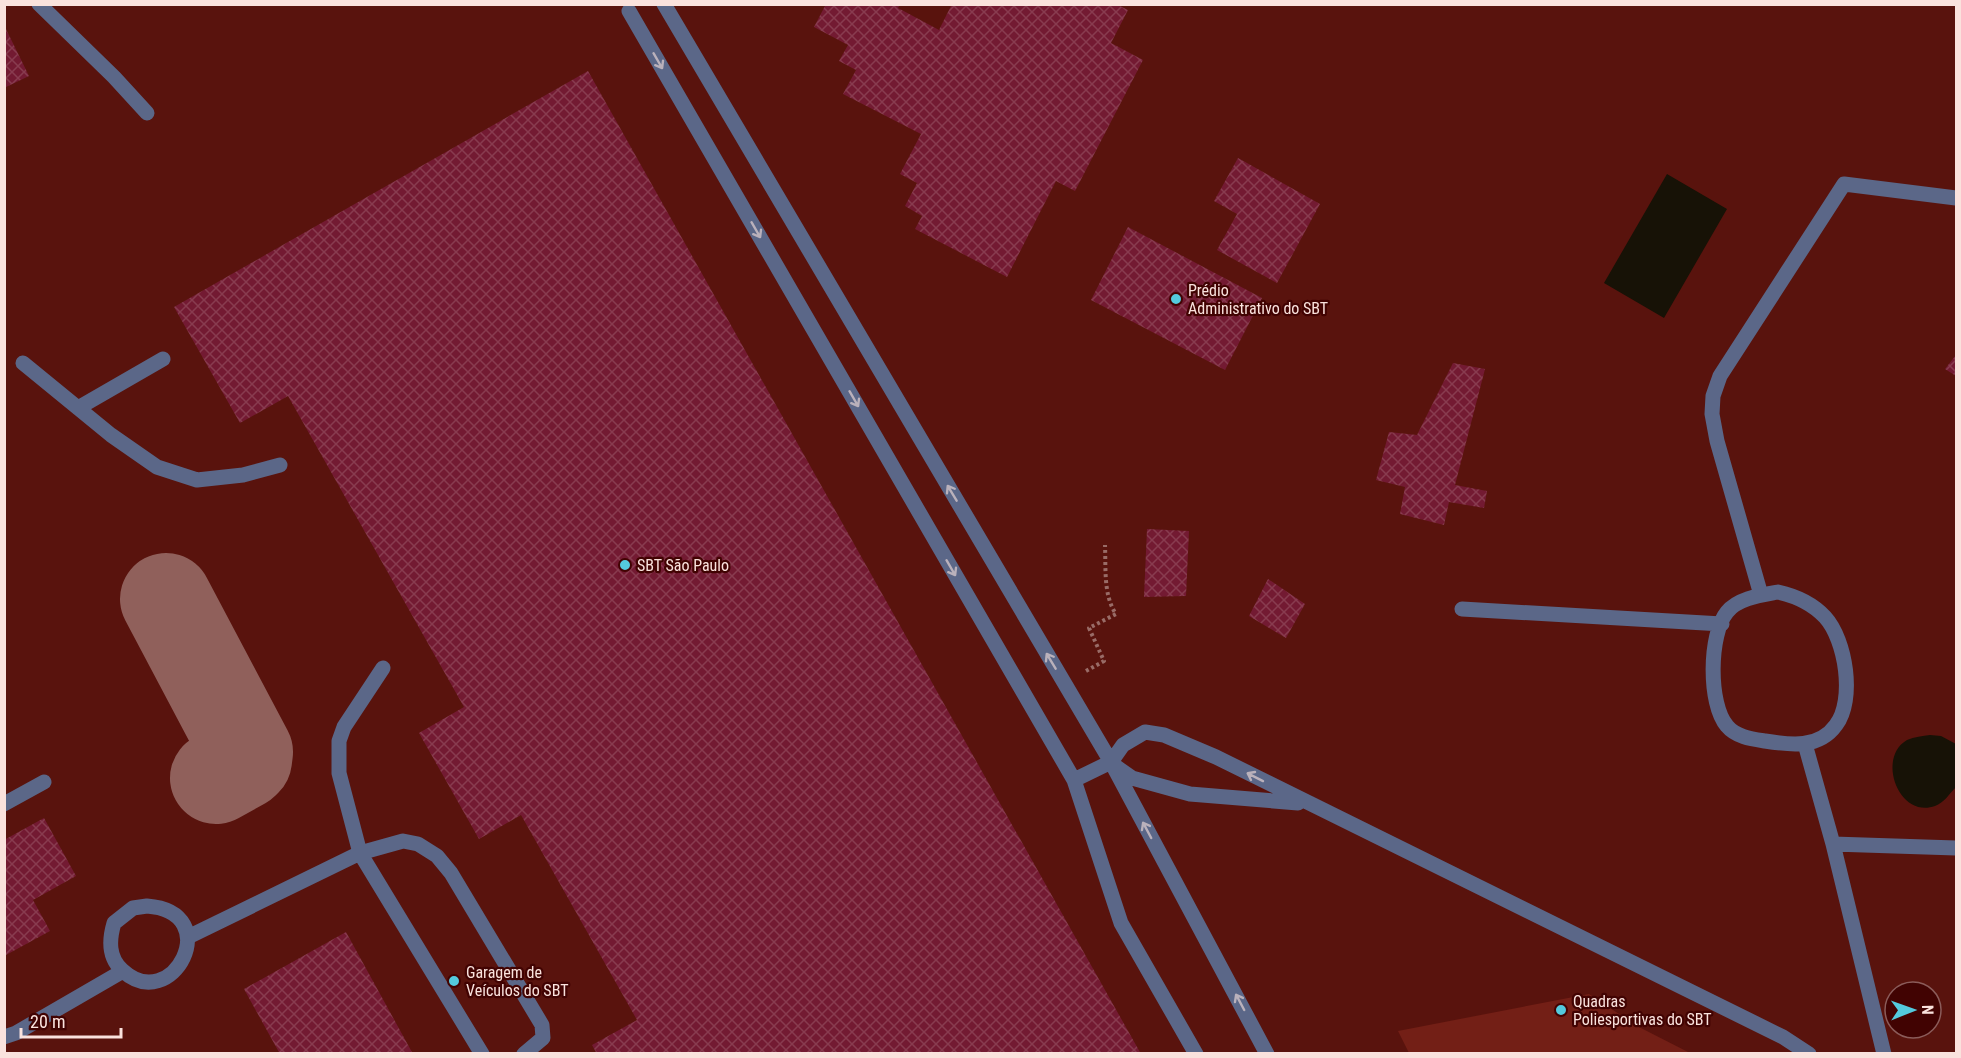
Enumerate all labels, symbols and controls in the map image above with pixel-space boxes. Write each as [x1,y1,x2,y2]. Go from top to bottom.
one-way arrow [653,52,664,70]
one-way arrow [750,221,762,238]
place label: Prédio Administrativo do SBT [1188,281,1328,318]
marker: Prédio Administrativo do SBT [1169,292,1183,306]
one-way arrow [848,390,860,407]
one-way arrow [946,485,958,502]
place label: SBT São Paulo [637,556,729,575]
marker: SBT São Paulo [618,558,632,572]
one-way arrow [946,559,958,576]
one-way arrow [1045,653,1057,670]
one-way arrow [1246,771,1264,782]
one-way arrow [1141,822,1152,840]
place label: Garagem de Veículos do SBT [466,963,568,1000]
marker: Garagem de Veículos do SBT [447,974,461,988]
north arrow [1883,980,1943,1040]
place label: Quadras Poliesportivas do SBT [1573,992,1712,1029]
one-way arrow [1234,994,1246,1011]
scale bar [21,1001,122,1039]
marker: Quadras Poliesportivas do SBT [1554,1003,1568,1017]
text: N [1918,1005,1937,1015]
text: 20 m [30,1011,65,1032]

